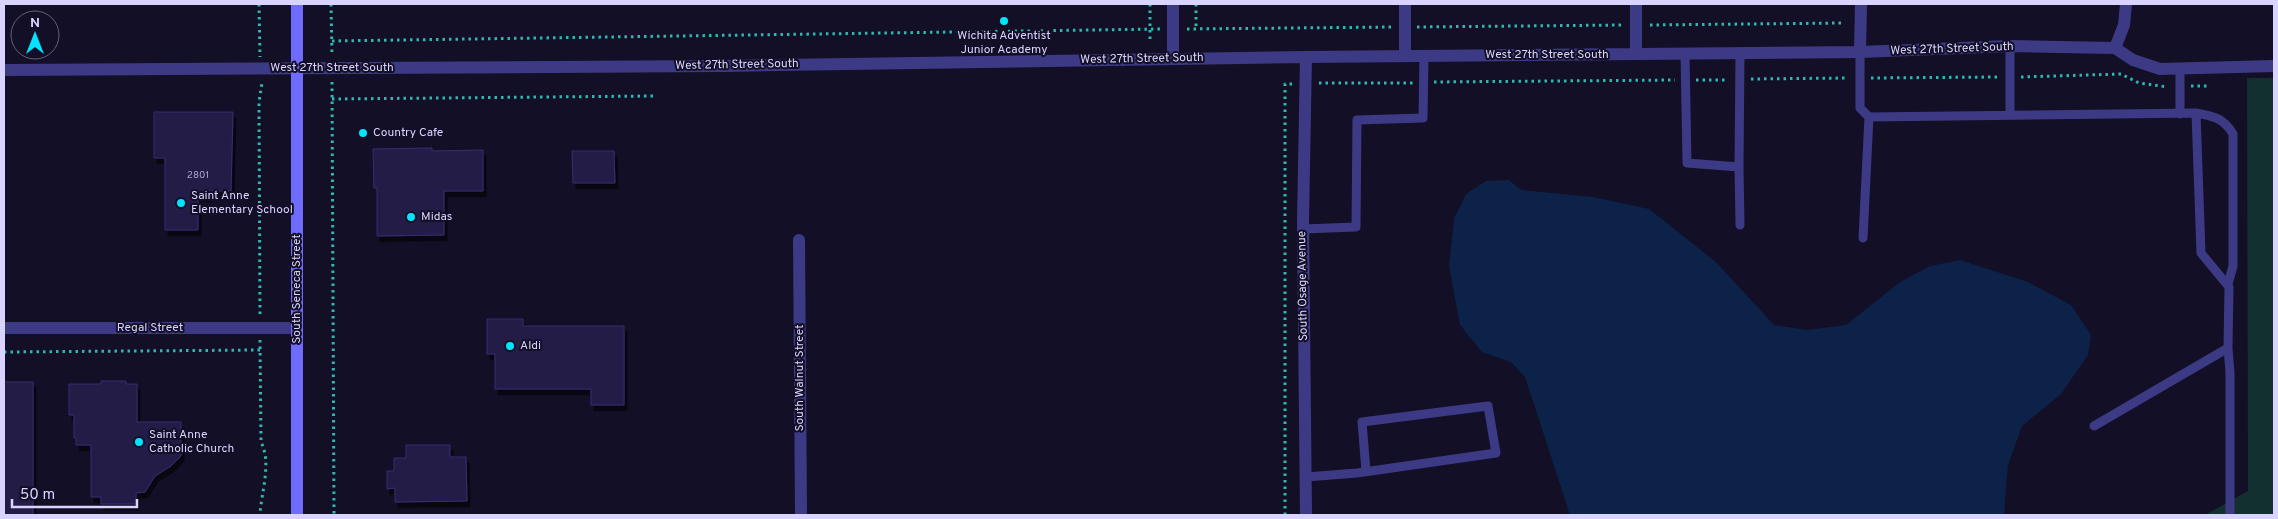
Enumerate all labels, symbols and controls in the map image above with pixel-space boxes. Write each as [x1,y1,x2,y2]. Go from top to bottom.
north arrow [10,10,60,60]
text: N [30,15,40,32]
marker: Wichita Adventist Junior Academy [998,15,1010,27]
place label: Wichita Adventist Junior Academy [957,28,1051,58]
street label: West 27th Street South [1890,39,2014,59]
street label: West 27th Street South [1485,47,1609,63]
street label: West 27th Street South [1080,50,1204,68]
street label: West 27th Street South [675,56,799,74]
street label: West 27th Street South [270,60,394,76]
place label: Country Cafe [373,125,443,141]
marker: Country Cafe [357,127,369,139]
house number: 2801 [187,169,209,182]
place label: Saint Anne Elementary School [191,188,293,218]
marker: Saint Anne Elementary School [175,197,187,209]
place label: Midas [421,209,452,225]
marker: Midas [405,211,417,223]
street label: South Osage Avenue [1294,231,1312,341]
street label: South Seneca Street [289,234,305,344]
street label: Regal Street [117,320,183,336]
street label: South Walnut Street [792,324,808,432]
place label: Aldi [520,338,541,354]
marker: Aldi [504,340,516,352]
place label: Saint Anne Catholic Church [149,427,234,457]
marker: Saint Anne Catholic Church [133,436,145,448]
scale bar [12,476,138,508]
text: 50 m [20,486,55,505]

